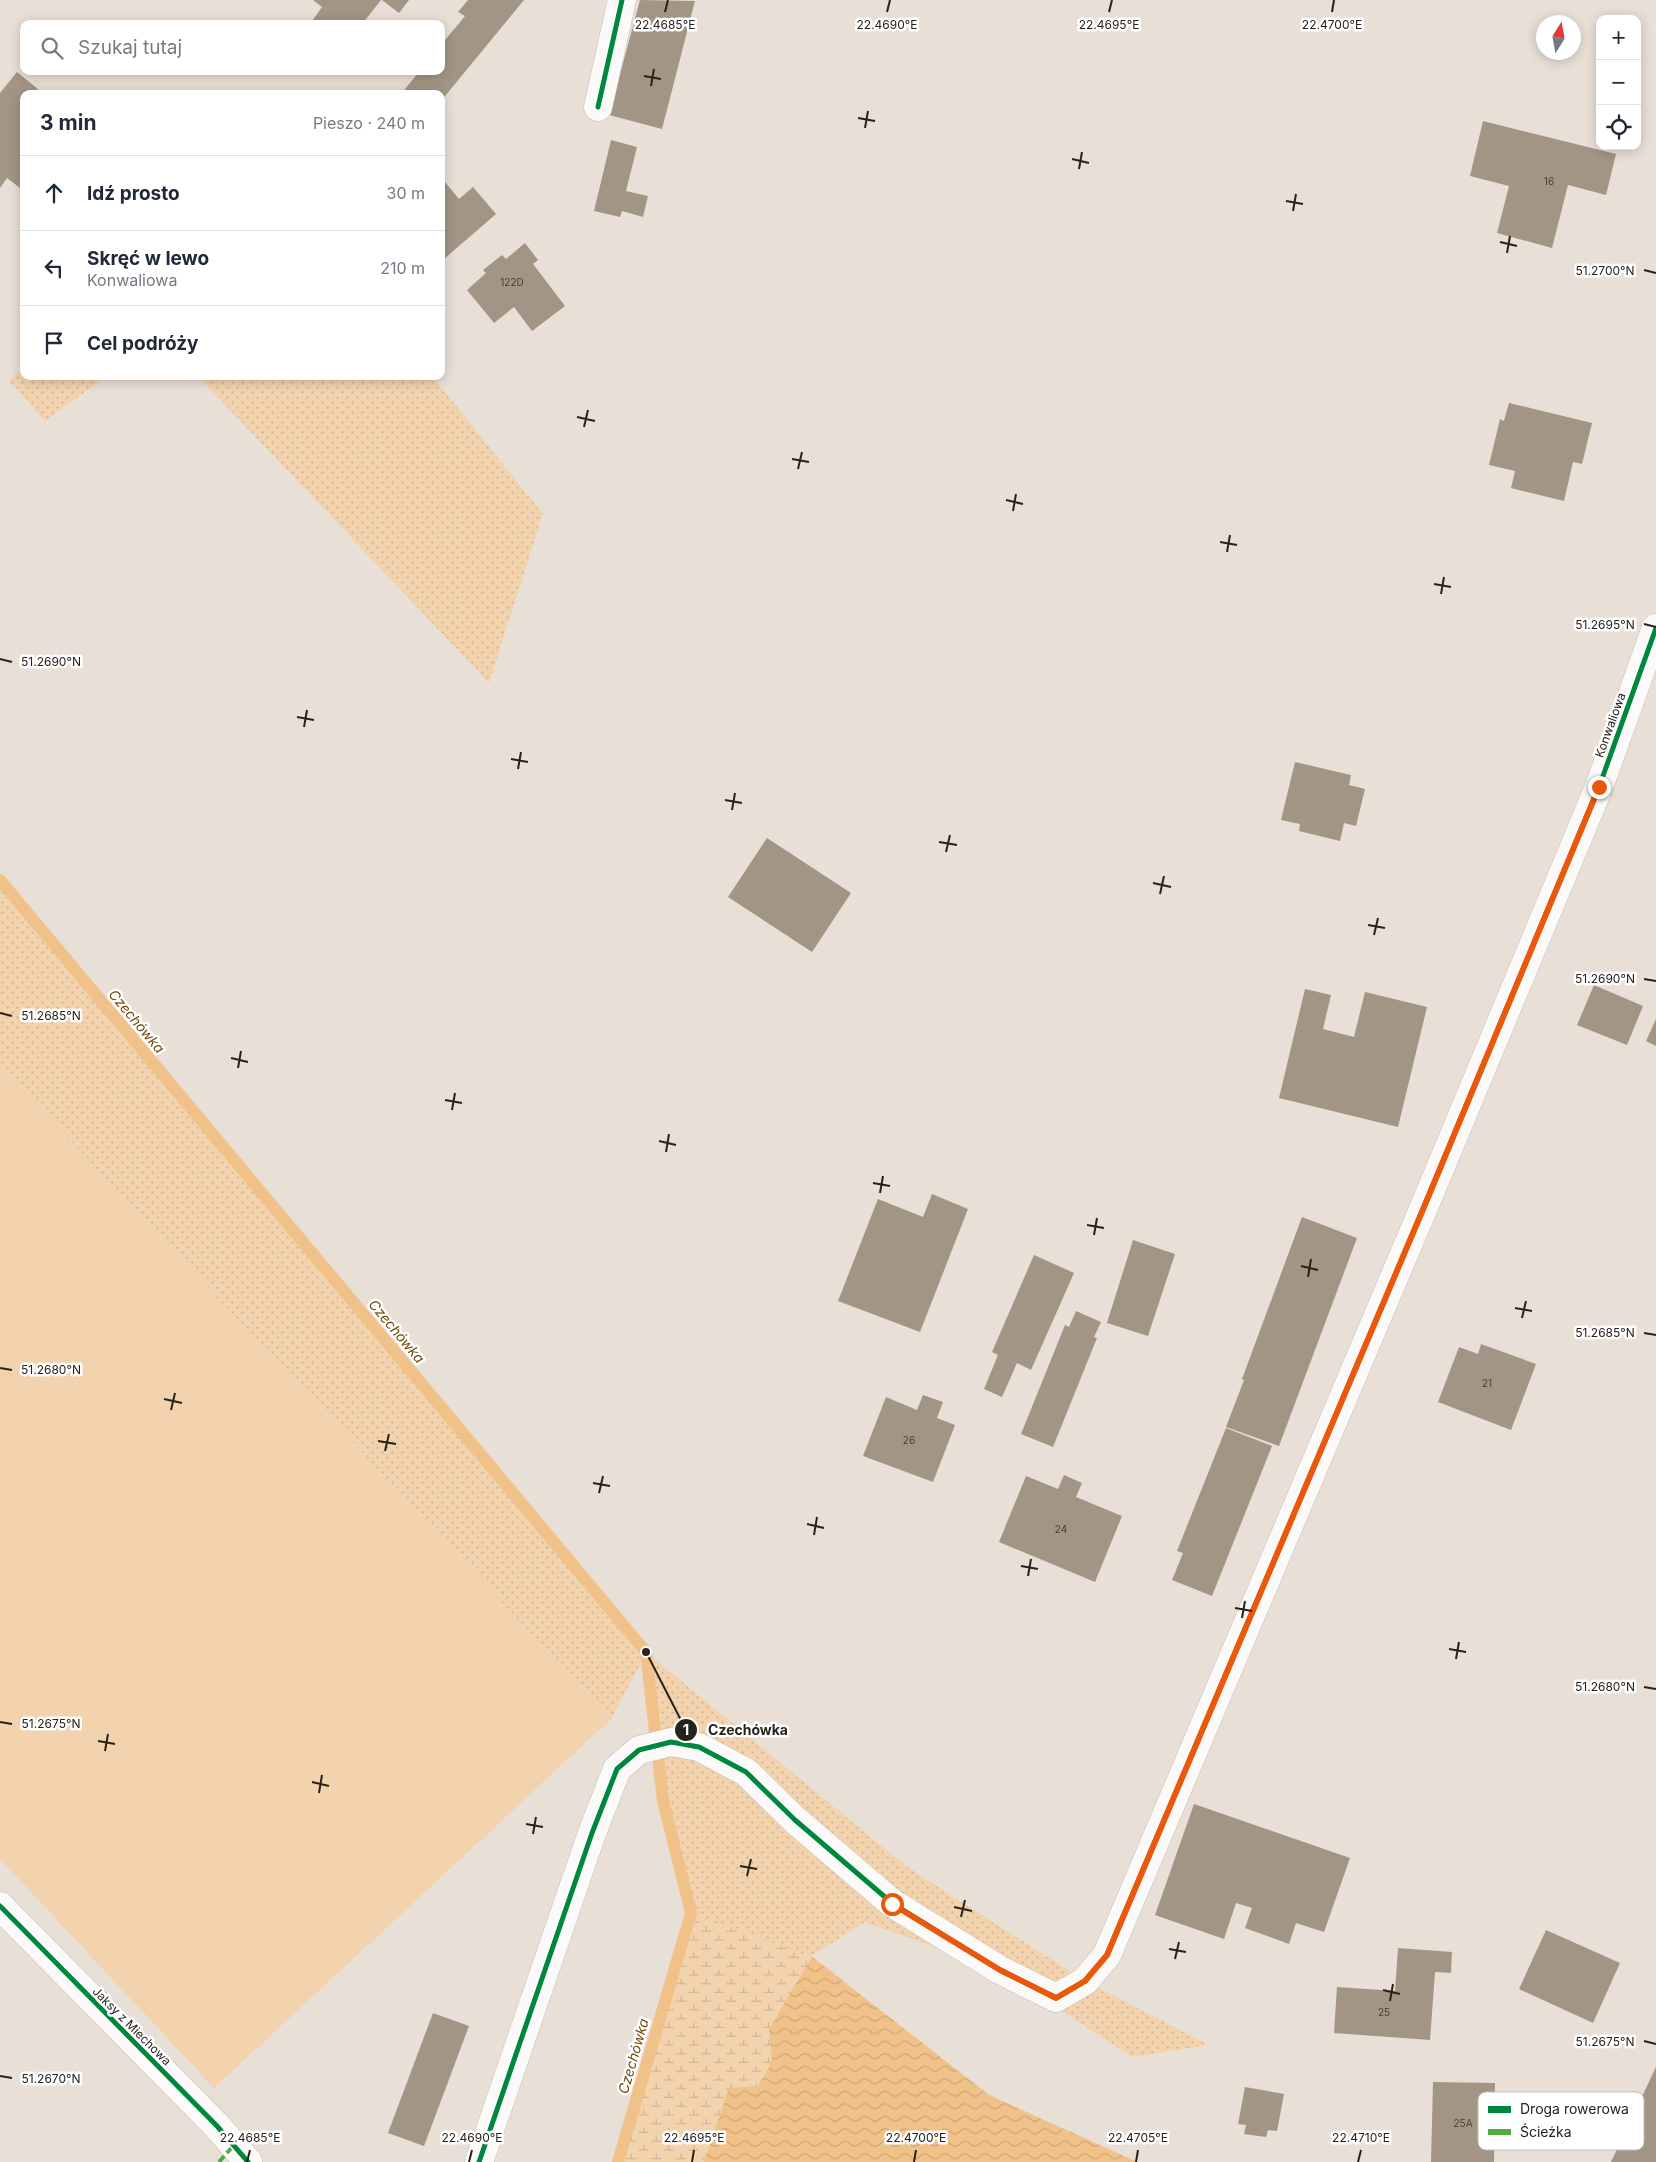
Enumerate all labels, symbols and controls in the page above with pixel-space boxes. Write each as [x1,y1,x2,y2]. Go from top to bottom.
north arrow [1536,15,1581,60]
map controls [1596,15,1641,150]
button: + [1596,15,1641,60]
text: 22.4685°E [635,17,695,32]
text: 22.4690°E [857,17,917,32]
text: 22.4695°E [1079,17,1139,32]
text: 22.4700°E [1302,17,1362,32]
search box [20,20,445,75]
icon: search [38,34,66,62]
text: Szukaj tutaj [78,36,182,59]
button: − [1596,60,1641,105]
button: locate [1596,105,1641,150]
text: 3 min [40,110,96,135]
text: Pieszo · 240 m [313,113,425,133]
house number: 16 [1544,175,1554,187]
icon: ahead [40,179,68,207]
text: Idź prosto [87,182,180,205]
text: 30 m [387,183,425,203]
text: Skręć w lewo [87,247,209,270]
icon: left [40,254,68,282]
text: 210 m [380,258,425,278]
text: 51.2700°N [1575,263,1635,278]
text: Konwaliowa [87,270,177,290]
house number: 122D [500,276,524,288]
icon: arrive [40,329,68,357]
text: Cel podróży [87,332,199,355]
text: 51.2695°N [1575,617,1635,632]
text: 51.2690°N [21,654,81,669]
street label: Konwaliowa [1591,691,1629,759]
route end [1588,776,1611,799]
text: 51.2690°N [1575,971,1635,986]
water label: Czechówka [106,986,169,1057]
text: 51.2685°N [21,1008,81,1023]
water label: Czechówka [366,1296,429,1367]
text: 51.2685°N [1575,1325,1635,1340]
text: 51.2680°N [21,1362,81,1377]
house number: 21 [1482,1377,1492,1389]
house number: 26 [903,1434,915,1446]
house number: 24 [1055,1523,1067,1535]
text: 51.2680°N [1575,1679,1635,1694]
text: 51.2675°N [22,1716,80,1731]
callout: Czechówka [673,1716,798,1745]
text: 1 [683,1720,689,1739]
text: Czechówka [708,1721,788,1738]
route start [881,1893,904,1916]
street label: Jaksy z Miechowa [90,1984,174,2068]
house number: 25 [1378,2006,1390,2018]
water label: Czechówka [614,2016,652,2096]
text: 51.2675°N [1576,2034,1634,2049]
text: 51.2670°N [21,2071,81,2086]
legend [1478,2092,1644,2150]
text: Droga rowerowa [1520,2100,1629,2117]
house number: 25A [1453,2117,1473,2129]
text: Ścieżka [1520,2123,1572,2140]
text: 22.4685°E [220,2130,280,2145]
text: 22.4690°E [442,2130,502,2145]
text: 22.4695°E [664,2130,724,2145]
text: 22.4700°E [886,2130,946,2145]
text: 22.4705°E [1108,2130,1168,2145]
text: 22.4710°E [1332,2130,1390,2145]

